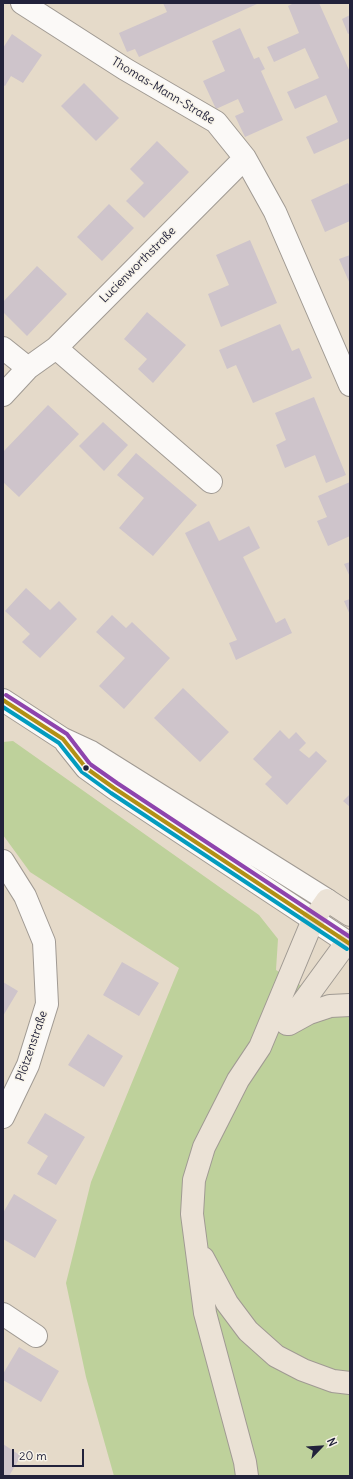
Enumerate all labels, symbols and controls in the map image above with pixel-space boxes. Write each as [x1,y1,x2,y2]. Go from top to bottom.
street label: Thomas-Mann-Straße [109,54,217,128]
street label: Lucienworthstraße [97,224,179,306]
unlabelled marker [81,763,91,773]
street label: Plötzenstraße [13,1009,51,1083]
north arrow [301,1427,341,1467]
text: N [324,1436,340,1448]
scale bar [14,1441,86,1467]
text: 20 m [19,1448,47,1463]

